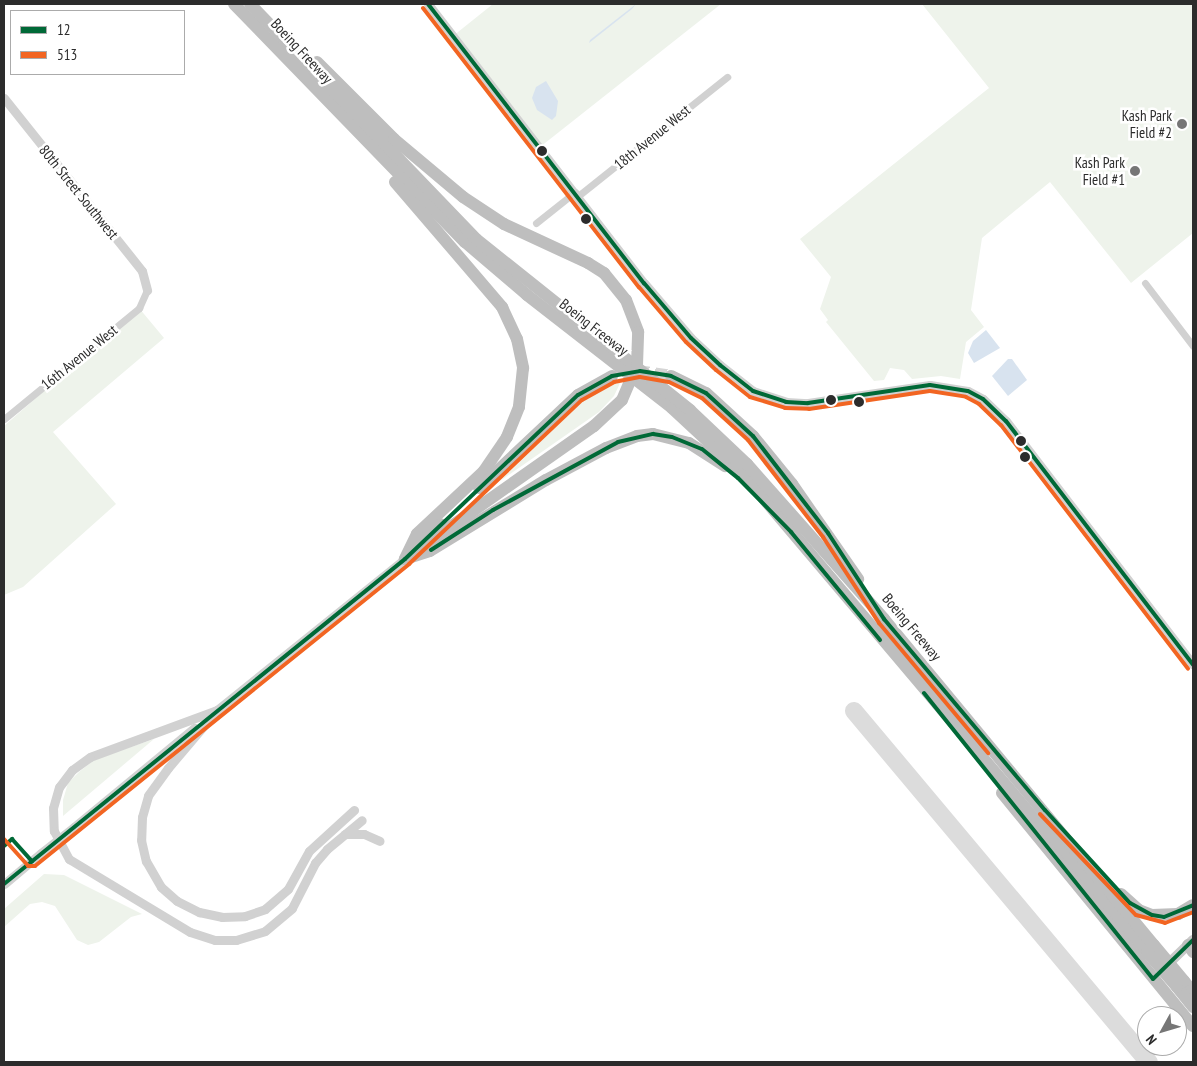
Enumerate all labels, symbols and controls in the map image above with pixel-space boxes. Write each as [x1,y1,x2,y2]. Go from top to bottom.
legend [10,10,185,75]
street label: Boeing Freeway [267,15,337,87]
text: 12 [57,20,71,39]
text: 513 [57,45,77,64]
street label: 18th Avenue West [610,101,694,173]
place label: Kash Park Field #2 [1122,106,1172,141]
marker: Kash Park Field #2 [1176,118,1188,130]
street label: 80th Street Southwest [36,141,122,243]
unlabelled marker [537,146,547,156]
place label: Kash Park Field #1 [1075,153,1125,188]
marker: Kash Park Field #1 [1129,165,1141,177]
unlabelled marker [581,214,591,224]
street label: Boeing Freeway [556,295,632,359]
street label: 16th Avenue West [37,321,121,393]
unlabelled marker [826,395,836,405]
unlabelled marker [854,397,864,407]
unlabelled marker [1016,436,1026,446]
unlabelled marker [1020,452,1030,462]
street label: Boeing Freeway [879,590,945,664]
north arrow [1137,1006,1187,1056]
text: N [1142,1031,1160,1048]

